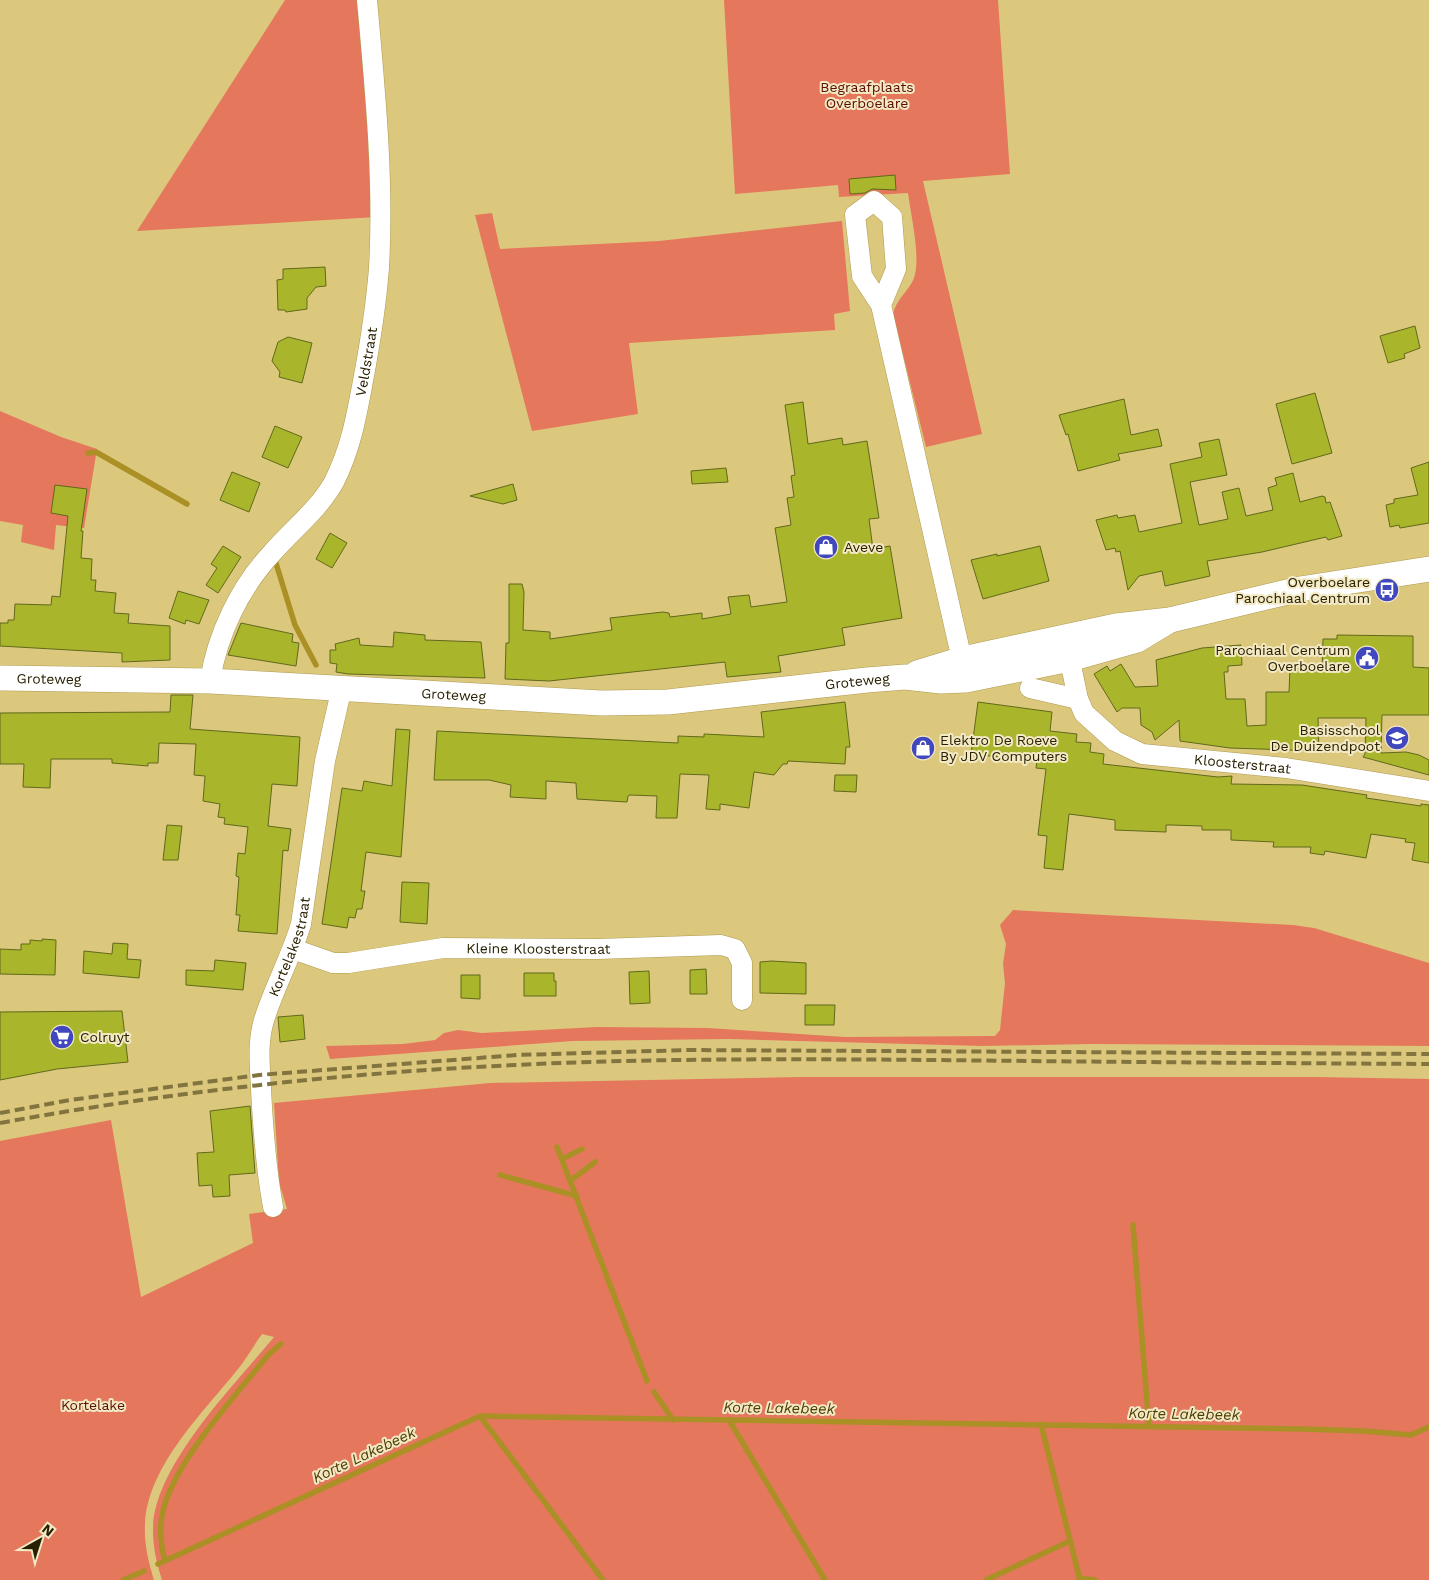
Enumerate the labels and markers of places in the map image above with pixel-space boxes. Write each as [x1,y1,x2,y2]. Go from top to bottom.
shop icon: Aveve [813,534,839,560]
place label: Aveve [844,539,883,555]
place label: Overboelare Parochiaal Centrum [1235,574,1370,606]
bus stop icon: Overboelare Parochiaal Centrum [1374,577,1400,603]
place label: Parochiaal Centrum Overboelare [1215,642,1350,674]
public building icon: Parochiaal Centrum Overboelare [1354,645,1380,671]
place label: Basisschool De Duizendpoot [1270,722,1381,754]
school or university icon: Basisschool De Duizendpoot [1384,725,1410,751]
place label: Elektro De Roeve By JDV Computers [940,732,1067,764]
shop icon: Elektro De Roeve By JDV Computers [910,735,936,761]
supermarket icon: Colruyt [49,1024,75,1050]
place label: Colruyt [80,1029,130,1045]

